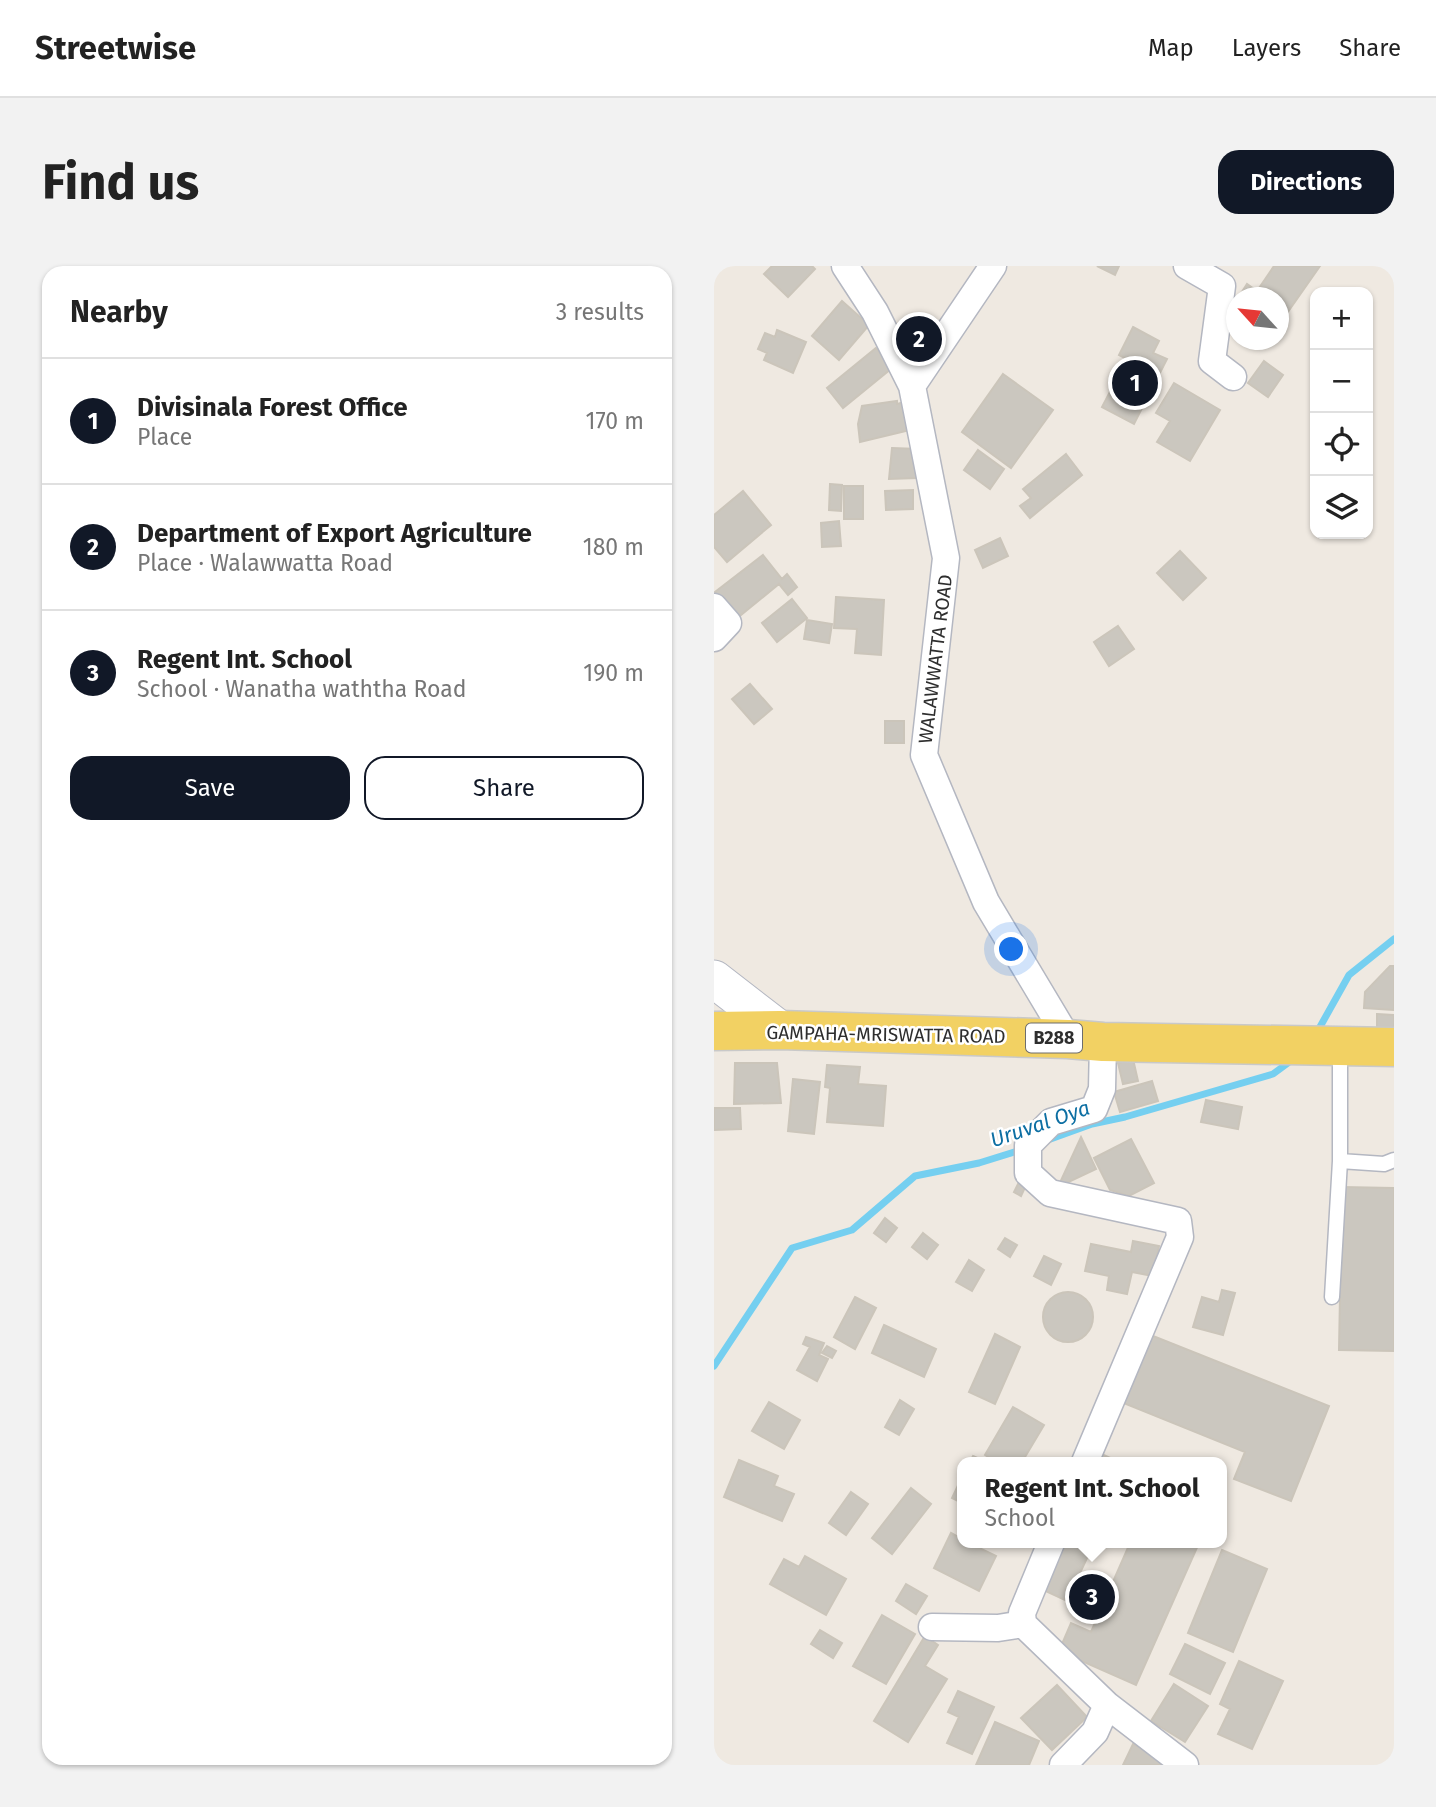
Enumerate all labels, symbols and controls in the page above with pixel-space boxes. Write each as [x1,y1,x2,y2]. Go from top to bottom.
text: Streetwise [35,28,196,68]
text: Map [1148,34,1194,62]
text: Layers [1232,34,1301,62]
text: Share [1339,34,1401,62]
button: Directions [1218,150,1394,214]
text: Find us [42,153,199,212]
north arrow [1226,287,1289,350]
map controls [1310,287,1373,539]
button: + [1310,287,1373,350]
text: Nearby [70,294,168,330]
text: 3 results [556,298,644,326]
pin: 2 [896,313,942,365]
button: − [1310,350,1373,413]
pin: 1 [1112,357,1158,409]
text: Divisinala Forest Office [137,392,408,423]
text: 1 [88,407,98,435]
text: 170 m [585,407,644,435]
button: locate [1310,413,1373,476]
text: Place [137,423,192,451]
button: layers [1310,476,1373,539]
text: Department of Export Agriculture [137,518,532,549]
text: 2 [87,533,99,561]
text: 180 m [583,533,644,561]
text: Place · Walawwatta Road [137,549,393,577]
street label: WALAWWATTA ROAD [914,573,957,745]
text: Regent Int. School [137,644,352,675]
text: 3 [87,659,99,687]
text: 190 m [583,659,644,687]
text: School · Wanatha waththa Road [137,675,466,703]
button: Save [70,756,350,820]
button: Share [364,756,644,820]
your location [994,932,1028,966]
street label: GAMPAHA-MRISWATTA ROAD [766,1021,1006,1048]
road number: B288 [1026,1024,1082,1052]
water label: Uruval Oya [987,1095,1093,1153]
popup [957,1457,1227,1548]
text: Regent Int. School [985,1473,1200,1504]
text: School [985,1504,1055,1532]
pin: 3 [1069,1571,1115,1623]

